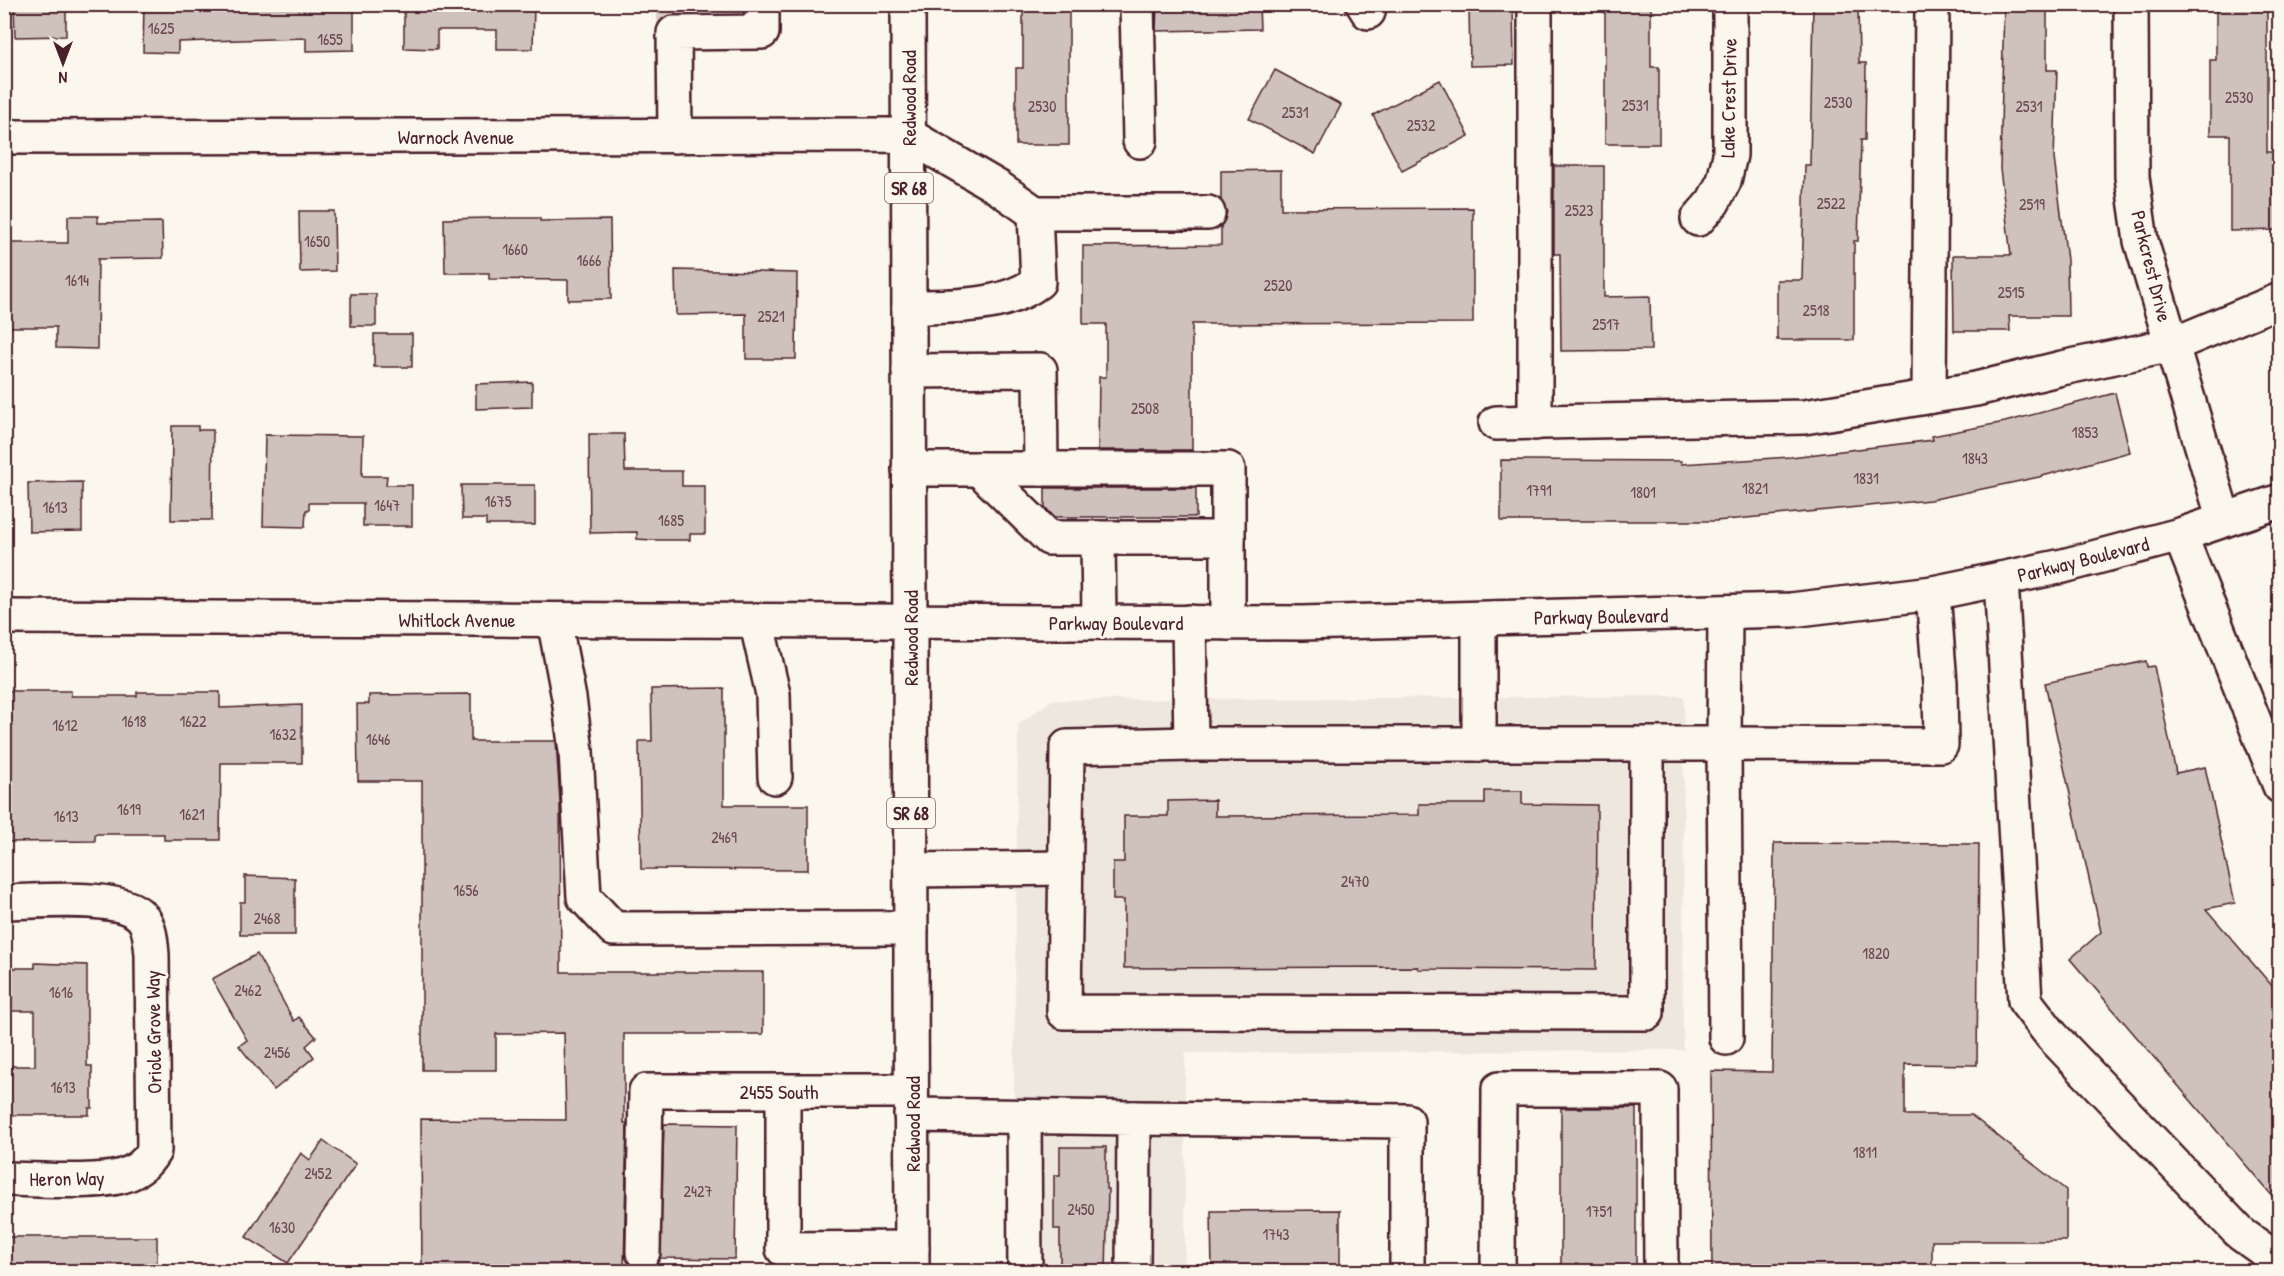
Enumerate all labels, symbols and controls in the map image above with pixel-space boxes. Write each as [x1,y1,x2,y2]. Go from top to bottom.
house number: 1625 [148,17,174,39]
house number: 1655 [317,28,343,50]
north arrow [33,33,93,93]
street label: Lake Crest Drive [1713,38,1743,158]
street label: Redwood Road [895,50,922,146]
text: N [58,67,67,89]
house number: 2530 [2225,86,2253,108]
house number: 2530 [1824,91,1852,113]
house number: 2531 [1621,94,1649,116]
house number: 2530 [1028,95,1056,117]
house number: 2531 [2015,95,2043,117]
house number: 2531 [1281,101,1309,123]
house number: 2532 [1407,114,1436,136]
street label: Warnock Avenue [398,123,514,150]
road number: SR 68 [885,173,933,203]
house number: 2522 [1816,192,1846,214]
house number: 2519 [2019,193,2045,215]
house number: 2523 [1565,199,1593,221]
street label: Parkcrest Drive [2125,208,2179,324]
house number: 1650 [304,230,330,252]
house number: 1660 [502,238,528,260]
house number: 1666 [577,249,601,271]
house number: 1614 [65,269,89,291]
house number: 2520 [1264,274,1292,296]
house number: 2515 [1998,281,2025,303]
house number: 2518 [1803,299,1830,321]
house number: 2521 [757,305,785,327]
house number: 2517 [1592,313,1620,335]
house number: 2508 [1131,397,1159,419]
house number: 1853 [2072,421,2098,443]
house number: 1843 [1962,447,1988,469]
house number: 1831 [1853,467,1879,489]
house number: 1821 [1742,477,1768,499]
house number: 1791 [1526,479,1552,501]
house number: 1801 [1630,481,1656,503]
house number: 1675 [485,490,512,512]
house number: 1647 [374,494,400,516]
house number: 1613 [42,496,68,518]
house number: 1685 [658,509,684,531]
street label: Parkway Boulevard [2015,530,2152,588]
street label: Redwood Road [897,590,924,686]
street label: Parkway Boulevard [1534,601,1669,631]
street label: Whitlock Avenue [399,606,515,633]
street label: Parkway Boulevard [1049,609,1183,636]
house number: 1618 [122,710,147,732]
house number: 1622 [179,710,207,732]
house number: 1612 [52,714,78,736]
house number: 1632 [270,723,297,745]
house number: 1646 [366,728,390,750]
house number: 1619 [117,798,141,820]
road number: SR 68 [887,798,935,828]
house number: 1621 [179,803,205,825]
house number: 1613 [53,805,79,827]
house number: 2469 [711,826,737,848]
house number: 2470 [1341,870,1369,892]
house number: 1656 [453,879,479,901]
house number: 2468 [254,907,280,929]
house number: 1820 [1862,942,1890,964]
street label: Oriole Grove Way [138,970,168,1094]
house number: 2462 [234,979,262,1001]
house number: 1616 [49,981,73,1003]
house number: 2456 [264,1041,290,1063]
house number: 1613 [50,1076,76,1098]
street label: Redwood Road [899,1076,926,1172]
street label: 2455 South [740,1078,818,1105]
house number: 1811 [1853,1141,1877,1163]
house number: 2452 [304,1162,332,1184]
street label: Heron Way [29,1164,105,1192]
house number: 2427 [684,1180,713,1202]
house number: 2450 [1067,1198,1095,1220]
house number: 1751 [1586,1200,1612,1222]
house number: 1630 [269,1216,295,1238]
house number: 1743 [1263,1223,1289,1245]

